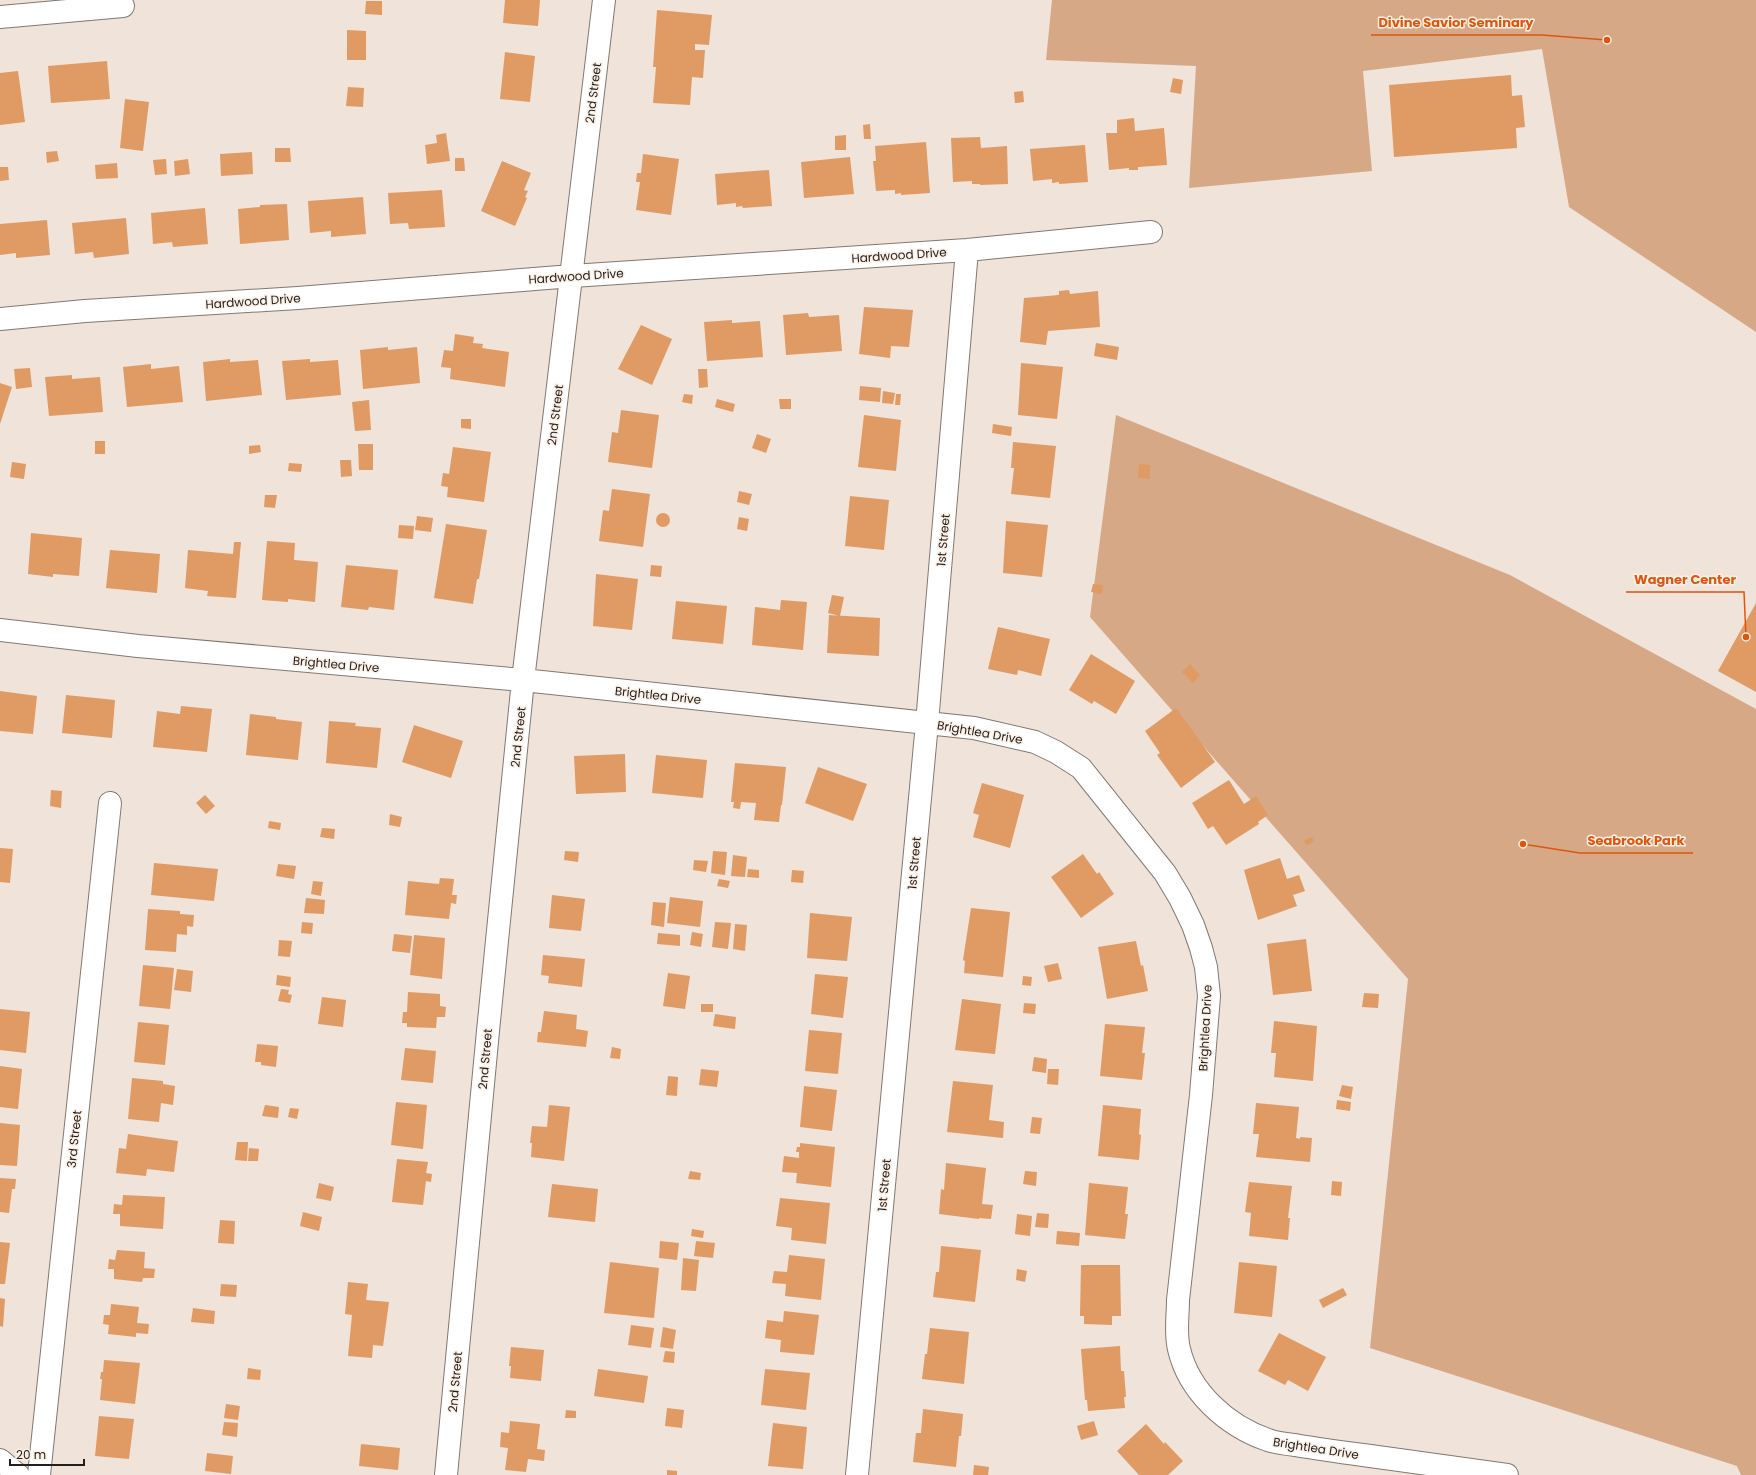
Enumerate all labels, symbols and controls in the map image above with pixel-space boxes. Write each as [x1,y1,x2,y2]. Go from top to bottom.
callout: Divine Savior Seminary [1371,10,1542,35]
text: Divine Savior Seminary [1378,13,1534,32]
street label: 2nd Street [581,62,605,124]
street label: Hardwood Drive [851,243,947,267]
street label: Hardwood Drive [528,264,624,288]
street label: Hardwood Drive [205,289,301,313]
street label: 2nd Street [543,384,567,446]
street label: 1st Street [932,513,954,567]
callout: Wagner Center [1626,567,1744,592]
text: Wagner Center [1634,570,1736,589]
street label: Brightlea Drive [292,652,380,676]
street label: Brightlea Drive [614,682,702,708]
street label: 2nd Street [506,706,530,768]
street label: Brightlea Drive [936,716,1024,748]
callout: Seabrook Park [1580,828,1693,853]
text: Seabrook Park [1587,831,1685,850]
street label: 1st Street [903,836,925,890]
street label: Brightlea Drive [1194,984,1216,1072]
street label: 2nd Street [474,1028,496,1090]
street label: 3rd Street [63,1109,85,1169]
street label: 1st Street [873,1158,895,1212]
street label: 2nd Street [444,1351,466,1413]
street label: Brightlea Drive [1272,1433,1360,1463]
scale bar [10,1441,84,1467]
text: 20 m [16,1446,46,1463]

